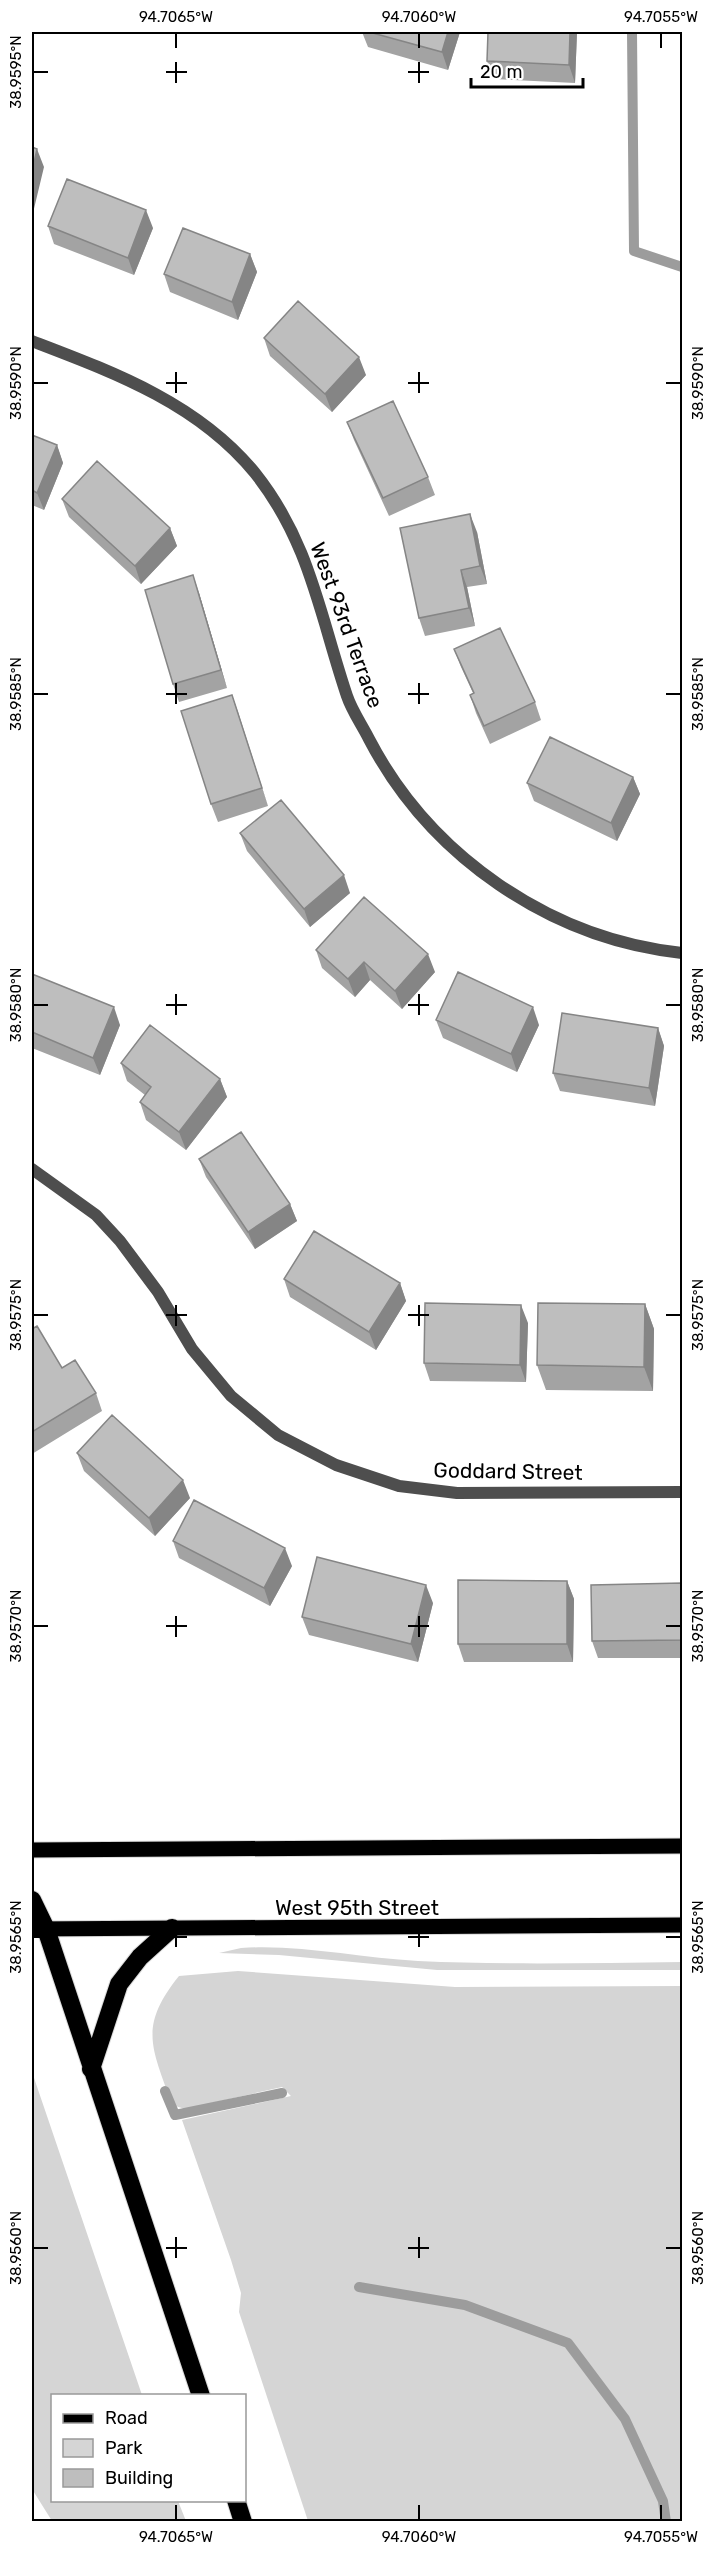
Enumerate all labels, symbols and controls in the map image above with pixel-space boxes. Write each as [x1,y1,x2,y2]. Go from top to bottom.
text: 94.7065°W [139,8,213,26]
text: 94.7060°W [382,8,456,26]
text: 94.7055°W [624,8,698,26]
text: 38.9595°N [7,35,25,109]
scale bar [471,51,584,89]
text: 20 m [480,61,522,83]
text: 38.9590°N [7,346,25,420]
text: 38.9590°N [689,346,707,420]
street label: West 93rd Terrace [305,539,389,711]
text: 38.9585°N [7,657,25,731]
text: 38.9585°N [689,657,707,731]
text: 38.9580°N [7,968,25,1042]
text: 38.9580°N [689,968,707,1042]
text: 38.9575°N [7,1279,25,1351]
text: 38.9575°N [689,1279,707,1351]
street label: Goddard Street [433,1457,583,1485]
text: 38.9570°N [7,1590,25,1662]
text: 38.9570°N [689,1590,707,1662]
street label: West 95th Street [275,1895,439,1920]
text: 38.9565°N [7,1900,25,1974]
text: 38.9565°N [689,1900,707,1974]
text: 38.9560°N [7,2211,25,2285]
text: 38.9560°N [689,2211,707,2285]
legend [51,2394,246,2502]
text: Road [105,2407,148,2429]
text: Park [105,2437,143,2459]
text: Building [105,2467,173,2489]
text: 94.7065°W [139,2528,213,2546]
text: 94.7060°W [382,2528,456,2546]
text: 94.7055°W [624,2528,698,2546]

